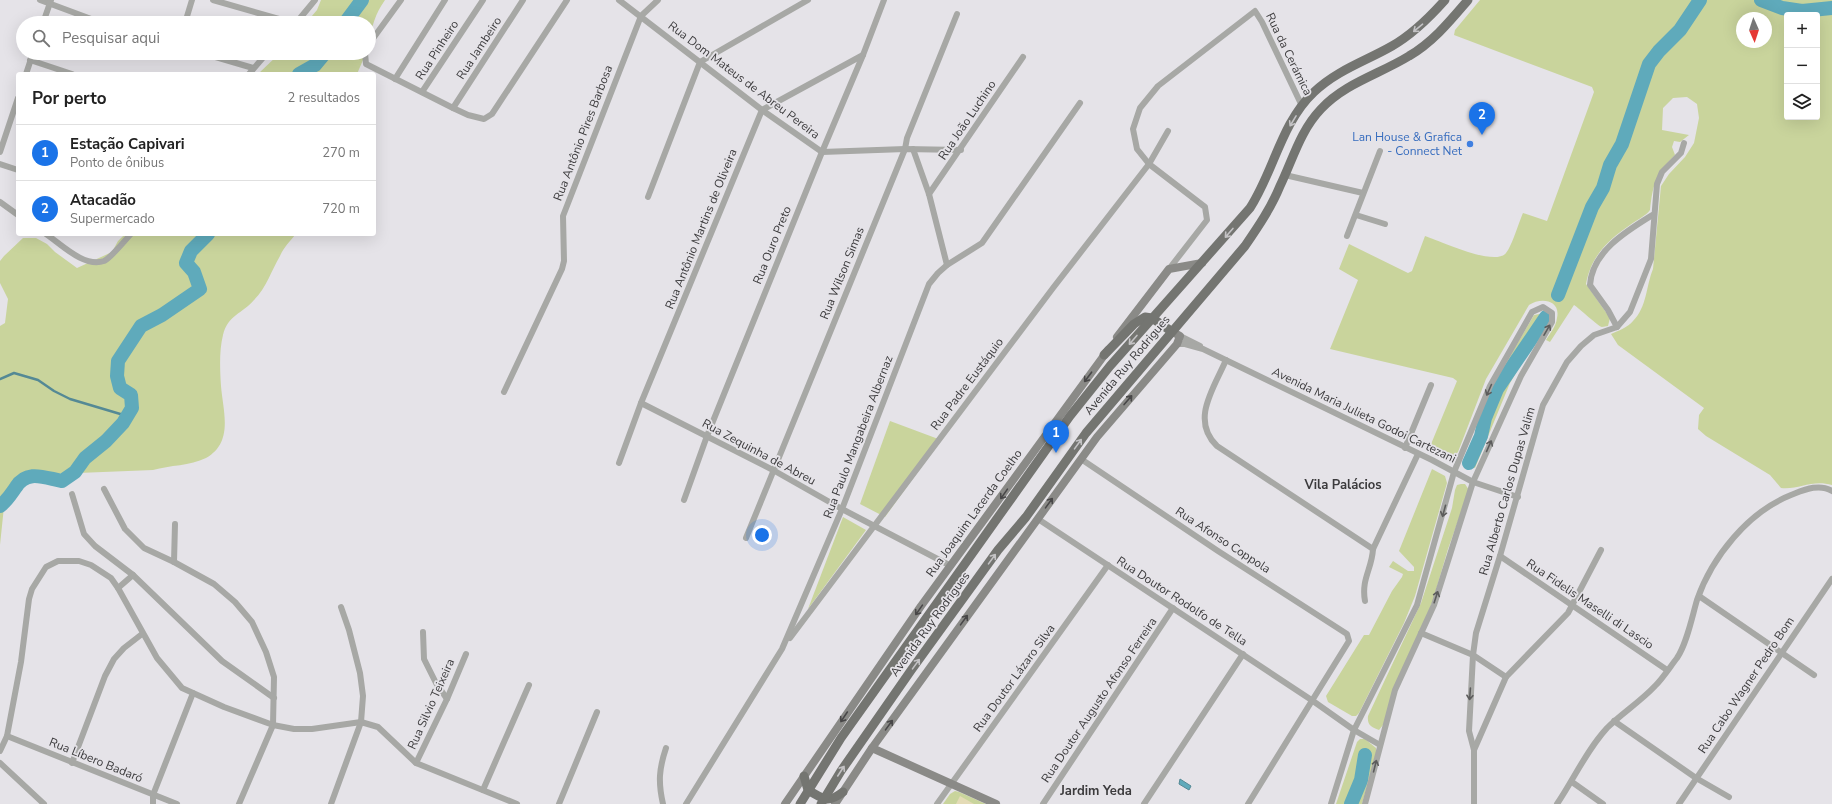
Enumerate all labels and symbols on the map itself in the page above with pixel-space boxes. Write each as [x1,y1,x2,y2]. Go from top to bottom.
street label: Rua da Cerámica [1262,10,1316,98]
north arrow [1736,12,1772,48]
street label: Rua Jambeiro [453,13,505,82]
street label: Rua Pinheiro [412,17,462,83]
street label: Rua Dom Mateus de Abreu Pereira [665,18,823,142]
one-way arrow [1412,24,1423,33]
street label: Rua Antônio Pires Barbosa [550,63,616,203]
street label: Rua João Luchino [934,77,1000,163]
pin: 2 [1469,102,1495,135]
one-way arrow [1288,115,1296,127]
place label: Lan House & Grafica - Connect Net [1352,129,1463,159]
marker: Lan House & Grafica - Connect Net [1465,139,1475,149]
street label: Rua Antônio Martins de Oliveira [661,146,741,312]
street label: Rua Ouro Preto [749,203,795,286]
street label: Rua Wilson Simas [816,224,868,322]
one-way arrow [1224,227,1233,238]
street label: Avenida Ruy Rodrigues [1081,312,1174,418]
one-way arrow [1543,325,1551,336]
street label: Rua Padre Eustáquio [927,334,1007,433]
one-way arrow [1128,335,1137,345]
street label: Rua Paulo Mangabeira Albernaz [819,353,897,521]
street label: Avenida Maria Julieta Godoi Cartezani [1269,363,1459,467]
one-way arrow [1084,371,1092,382]
one-way arrow [1485,383,1492,395]
one-way arrow [1123,394,1132,405]
street label: Rua Alberto Carlos Dupas Valim [1475,405,1539,577]
street label: Rua Zequinha de Abreu [699,415,819,489]
pin: 1 [1043,420,1069,453]
one-way arrow [1074,438,1082,449]
one-way arrow [1486,441,1493,453]
street label: Rua Joaquim Lacerda Coelho [922,446,1026,580]
district label: Vila Palácios [1303,476,1382,494]
one-way arrow [1000,488,1008,499]
one-way arrow [1045,498,1053,509]
street label: Rua Afonso Coppola [1172,503,1274,577]
one-way arrow [1440,504,1447,517]
your location [752,525,772,545]
one-way arrow [988,553,996,564]
street label: Rua Doutor Rodolfo de Tella [1114,553,1250,649]
street label: Rua Fidelis Maselli di Lascio [1523,555,1657,653]
street label: Avenida Ruy Rodrigues [887,568,973,679]
one-way arrow [1433,591,1441,603]
one-way arrow [915,604,923,615]
one-way arrow [960,614,969,625]
street label: Rua Doutor Augusto Afonso Ferreira [1038,614,1160,786]
street label: Rua Cabo Wagner Pedro Bom [1694,614,1798,756]
street label: Rua Doutor Lázaro Silva [969,621,1059,735]
street label: Rua Silvio Teixeira [404,656,458,752]
one-way arrow [911,659,920,670]
one-way arrow [1467,687,1474,700]
one-way arrow [840,711,848,723]
one-way arrow [885,720,893,731]
street label: Rua Líbero Badaró [47,734,146,786]
one-way arrow [1372,760,1379,773]
one-way arrow [838,765,846,777]
district label: Jardim Yeda [1059,782,1132,800]

